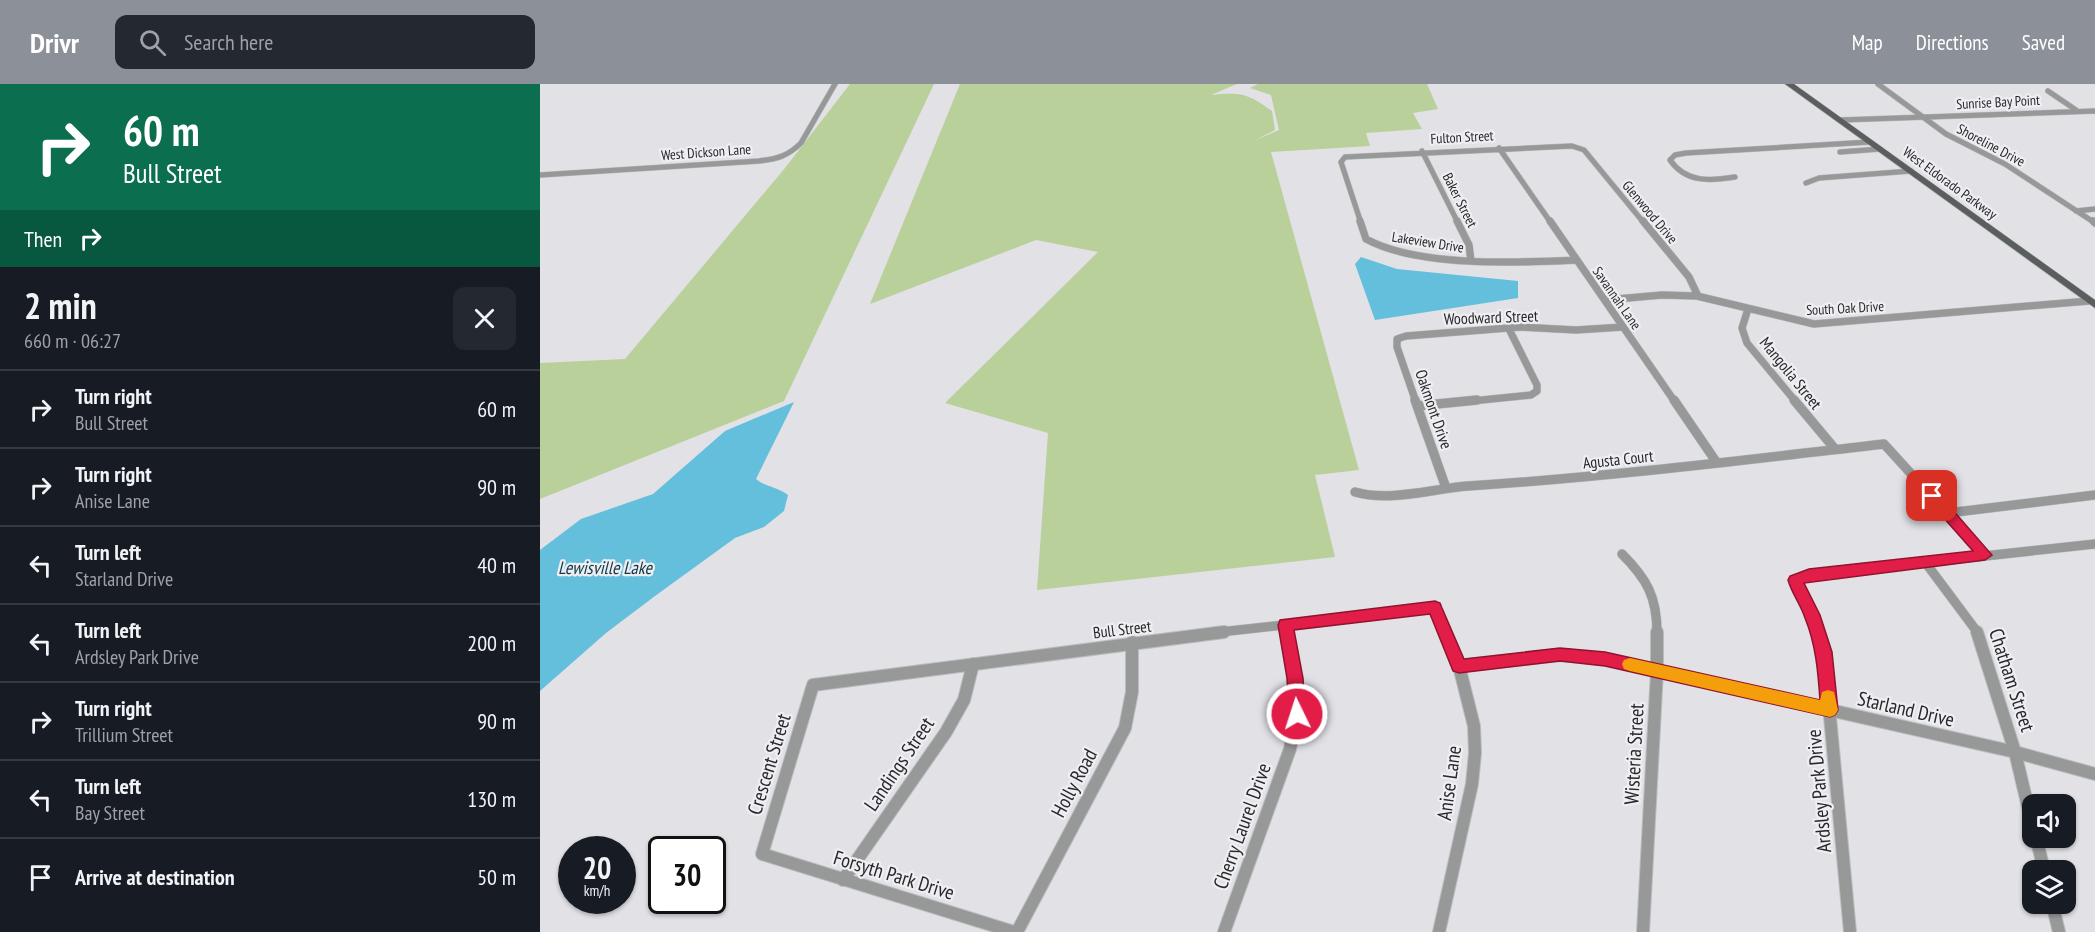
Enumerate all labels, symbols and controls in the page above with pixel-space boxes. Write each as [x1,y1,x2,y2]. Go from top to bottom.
search box [115,15,535,69]
text: Drivr [30,24,79,61]
icon: search [136,26,169,59]
text: Search here [184,28,273,56]
text: Map [1852,29,1883,56]
text: Directions [1916,29,1989,56]
text: Saved [2022,29,2065,56]
street label: Sunrise Bay Point [1956,91,2040,113]
text: 60 m [123,103,200,158]
icon: right [24,108,102,186]
street label: Shoreline Drive [1954,120,2028,171]
street label: Fulton Street [1430,126,1494,148]
street label: West Dickson Lane [660,140,752,164]
street label: West Eldorado Parkway [1899,143,2001,224]
text: Bull Street [123,156,222,190]
street label: Baker Street [1439,170,1481,231]
street label: Glenwood Drive [1618,177,1682,247]
icon: right [74,222,107,255]
text: Then [24,225,62,253]
street label: Lakeview Drive [1391,227,1465,257]
street label: Savannah Lane [1589,263,1645,333]
text: 2 min [24,282,97,329]
button: close [453,287,516,350]
street label: South Oak Drive [1806,297,1885,319]
street label: Woodward Street [1443,305,1539,329]
text: 660 m · 06:27 [24,328,121,354]
street label: Mangolia Street [1756,333,1827,414]
street label: Oakmont Drive [1411,367,1457,451]
text: Turn right [75,382,152,410]
icon: right [24,393,57,426]
text: 60 m [477,395,516,423]
text: Bull Street [75,410,148,436]
street label: Agusta Court [1582,445,1655,473]
text: Turn right [75,460,152,488]
pin [1906,470,1957,521]
icon: right [24,471,57,504]
text: 90 m [477,473,516,501]
icon: arrive [1915,479,1948,512]
text: Anise Lane [75,488,150,514]
text: Turn left [75,538,141,566]
icon: left [24,549,57,582]
text: 40 m [477,551,516,579]
water label: Lewisville Lake [558,556,653,579]
text: Starland Drive [75,566,173,592]
street label: Bull Street [1092,615,1153,642]
text: Turn left [75,616,141,644]
street label: Chatham Street [1983,625,2041,735]
icon: left [24,627,57,660]
text: 200 m [467,629,516,657]
text: Ardsley Park Drive [75,644,199,670]
position arrow [1265,682,1329,746]
street label: Starland Drive [1855,685,1957,733]
text: Turn right [75,694,152,722]
street label: Wisteria Street [1618,702,1650,805]
icon: right [24,705,57,738]
text: 90 m [477,707,516,735]
street label: Crescent Street [741,710,797,818]
street label: Landings Street [858,712,940,816]
text: Trillium Street [75,722,173,748]
street label: Ardsley Park Drive [1801,728,1837,854]
street label: Holly Road [1045,744,1103,822]
street label: Anise Lane [1431,744,1467,822]
street label: Cherry Laurel Drive [1207,760,1277,892]
text: Turn left [75,772,141,800]
icon: left [24,783,57,816]
text: 130 m [467,785,516,813]
map controls [2022,794,2076,914]
button: sound [2022,794,2076,848]
text: Bay Street [75,800,145,826]
speed limit sign: 30 [648,836,726,914]
street label: Forsyth Park Drive [830,844,958,906]
text: 20 [583,848,611,887]
button: layers [2022,860,2076,914]
icon: arrive [24,861,57,894]
text: Arrive at destination [75,863,235,891]
text: 50 m [477,863,516,891]
text: km/h [584,881,610,900]

